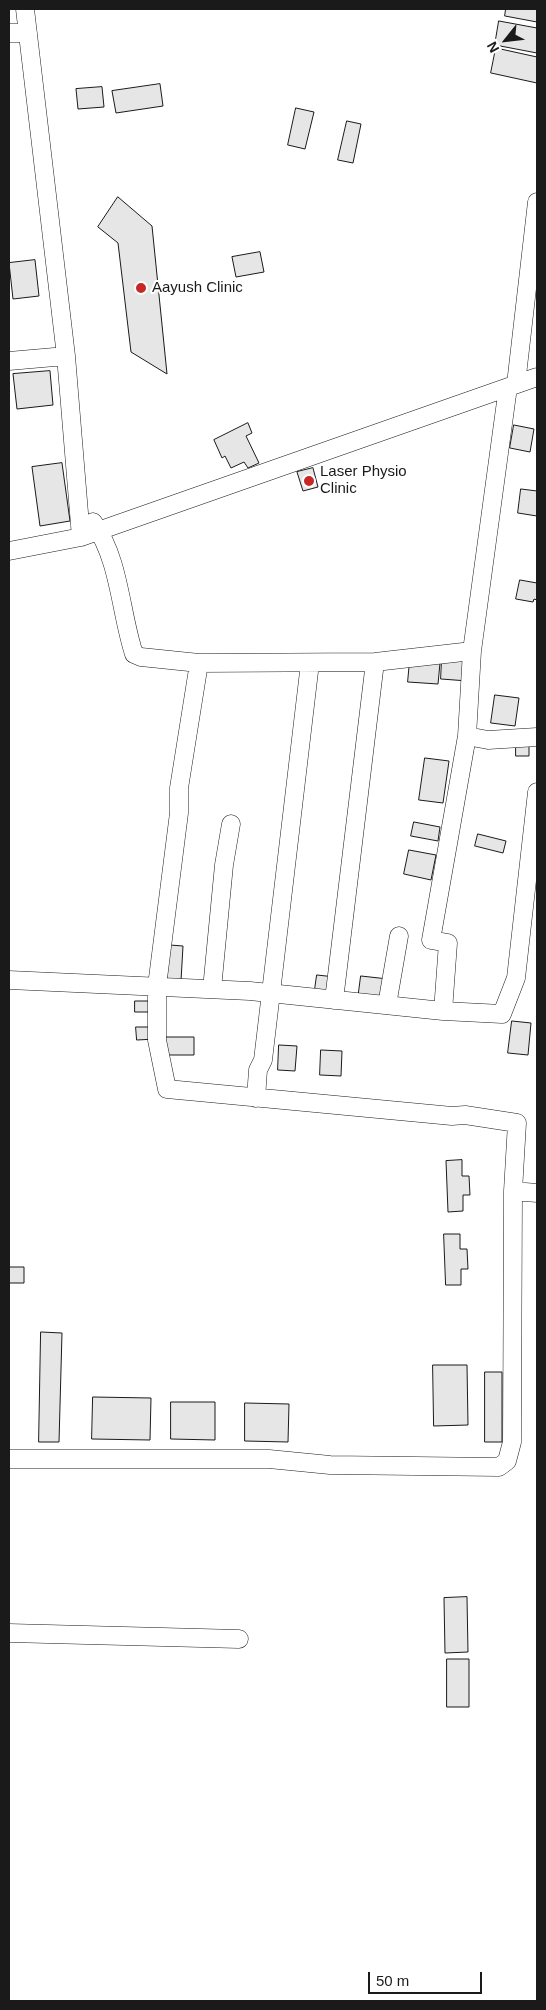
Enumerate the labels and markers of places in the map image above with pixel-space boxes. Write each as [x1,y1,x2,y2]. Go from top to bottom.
place label: Aayush Clinic [152,279,243,297]
marker: Aayush Clinic [134,281,148,295]
place label: Laser Physio Clinic [320,463,407,498]
marker: Laser Physio Clinic [302,474,316,488]

